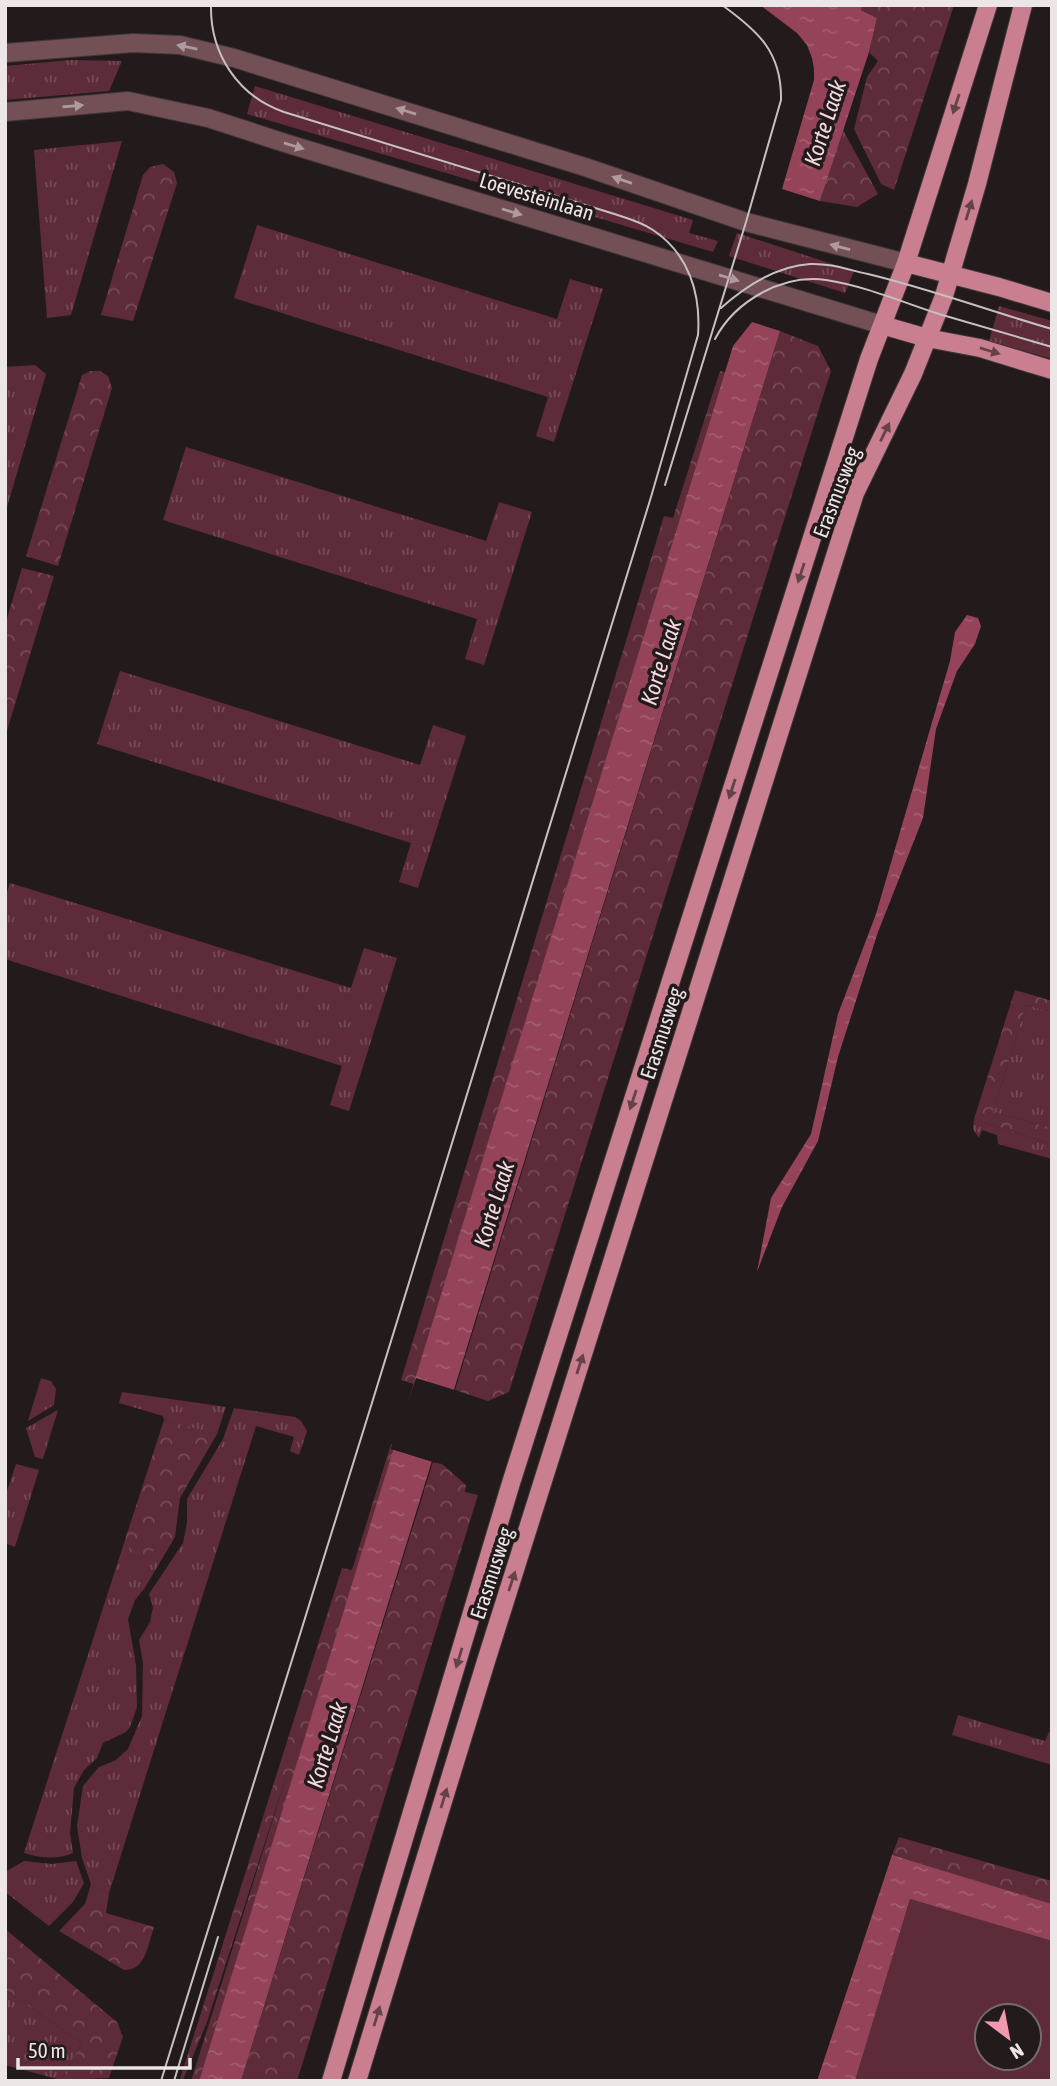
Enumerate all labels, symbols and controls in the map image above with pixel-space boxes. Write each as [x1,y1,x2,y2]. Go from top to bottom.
one-way arrow [176,42,198,53]
water label: Korte Laak [799,76,851,169]
one-way arrow [951,94,961,115]
one-way arrow [62,100,84,111]
one-way arrow [395,106,416,116]
one-way arrow [284,141,305,152]
street label: Loevesteinlaan [477,167,597,225]
one-way arrow [612,174,633,185]
one-way arrow [964,199,975,220]
one-way arrow [501,208,522,218]
one-way arrow [828,241,850,252]
one-way arrow [719,274,740,284]
one-way arrow [980,347,1001,357]
one-way arrow [879,422,891,442]
street label: Erasmusweg [808,443,864,541]
one-way arrow [795,562,805,583]
water label: Korte Laak [636,615,687,708]
one-way arrow [726,779,736,800]
street label: Erasmusweg [635,984,687,1082]
one-way arrow [627,1089,638,1110]
water label: Korte Laak [469,1157,520,1250]
one-way arrow [575,1353,586,1374]
street label: Erasmusweg [465,1524,517,1622]
one-way arrow [507,1570,518,1591]
one-way arrow [454,1648,464,1669]
water label: Korte Laak [302,1698,353,1791]
one-way arrow [439,1787,449,1808]
north arrow [973,2002,1043,2072]
one-way arrow [372,2005,382,2026]
scale bar [18,2026,189,2070]
text: 50 m [28,2038,66,2062]
text: N [1006,2039,1028,2064]

